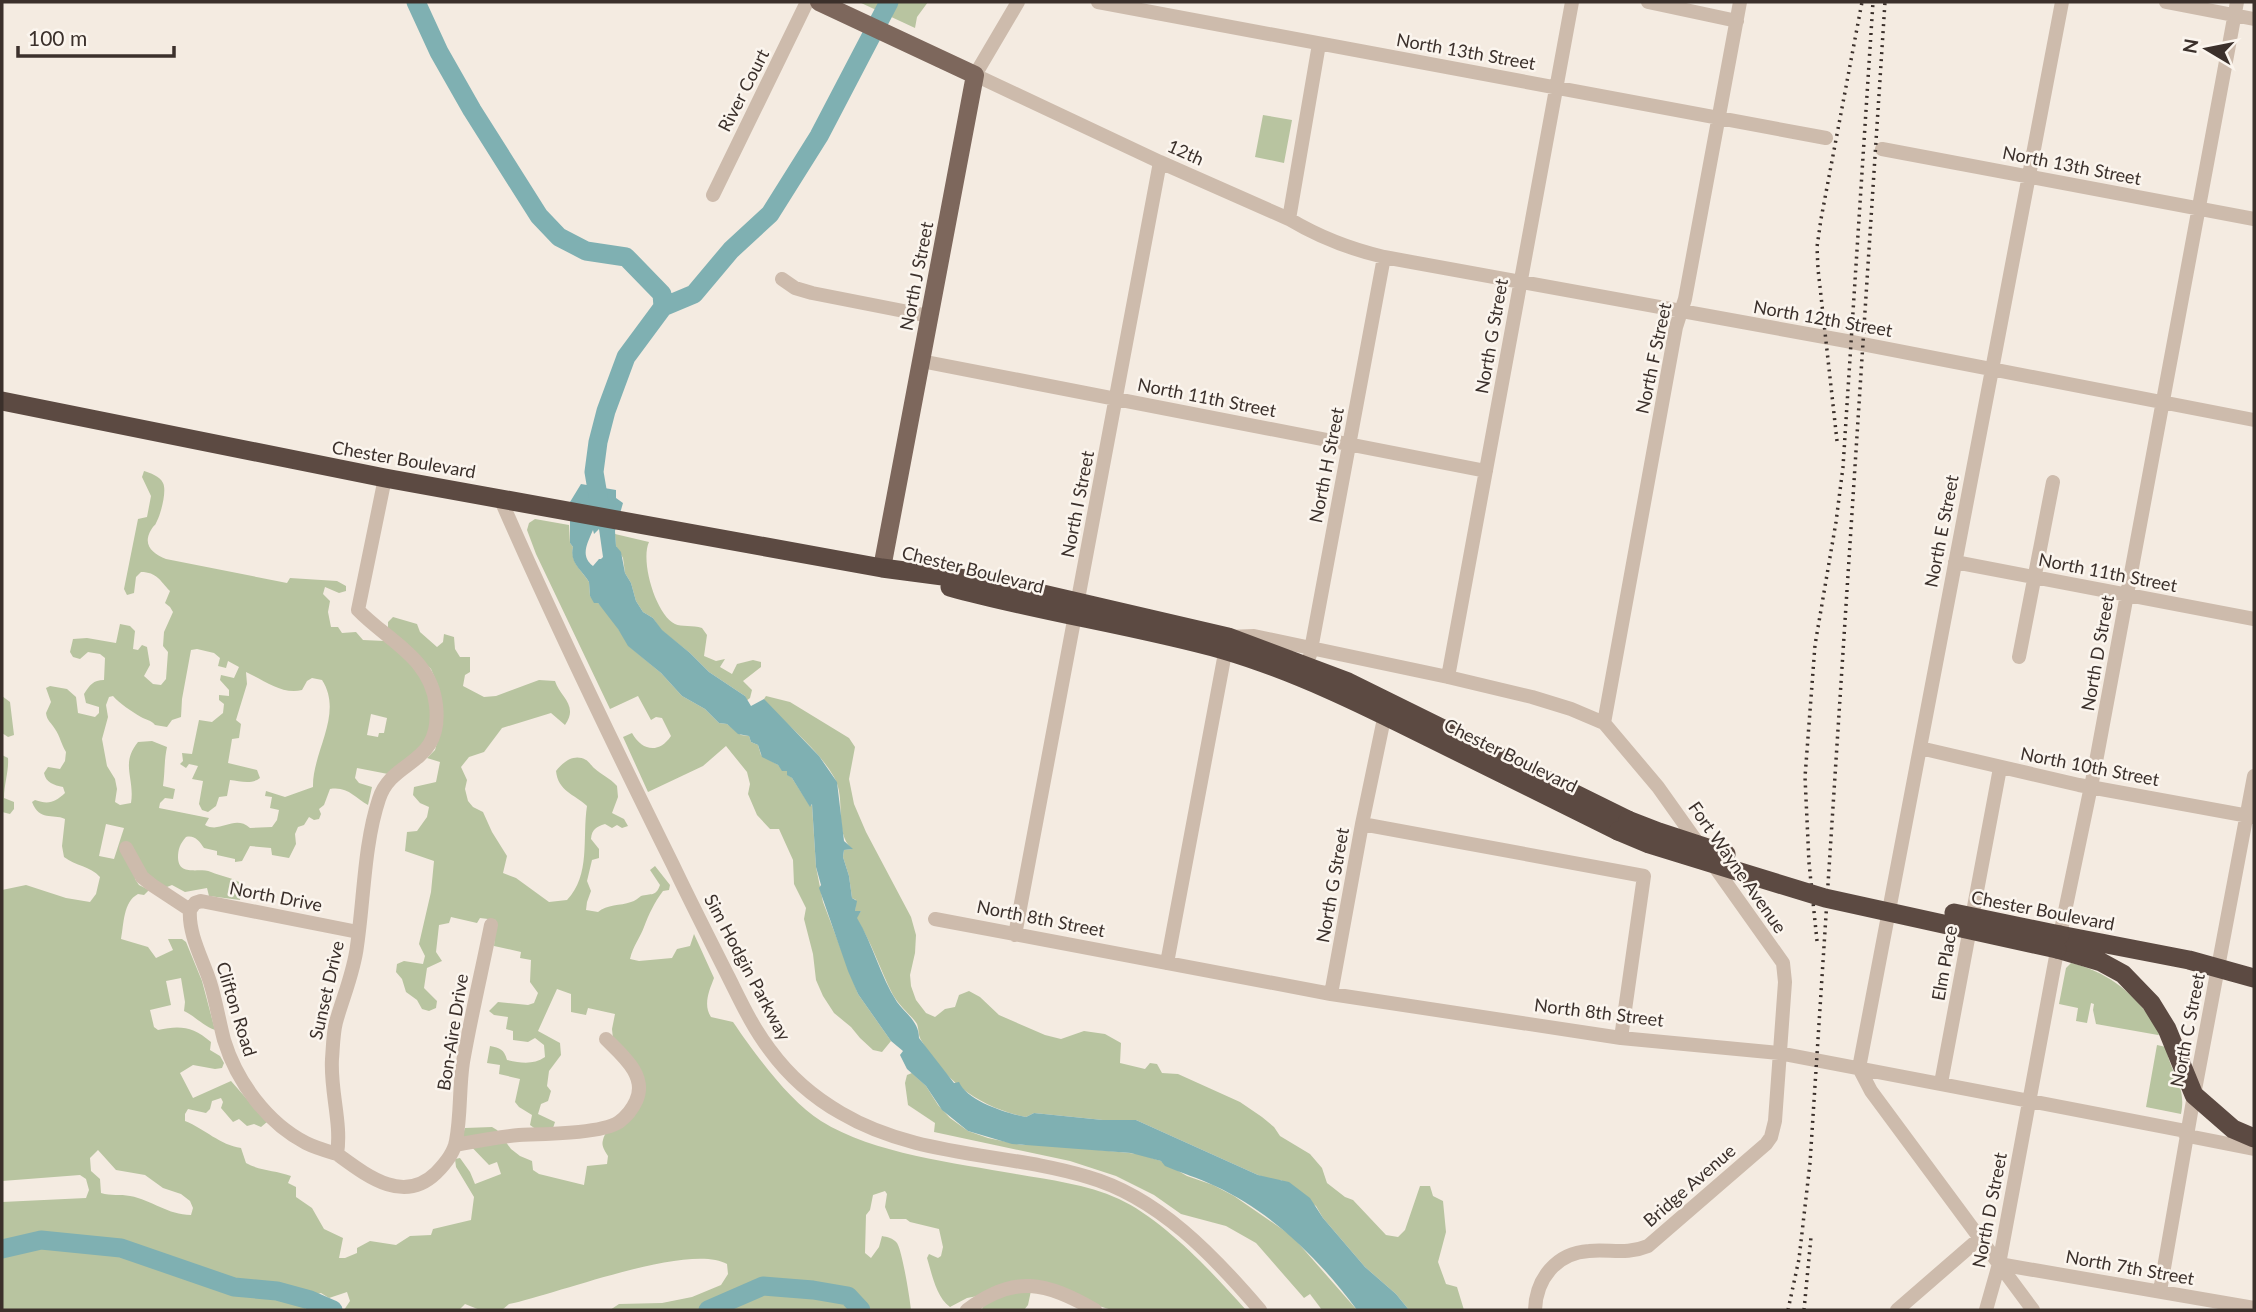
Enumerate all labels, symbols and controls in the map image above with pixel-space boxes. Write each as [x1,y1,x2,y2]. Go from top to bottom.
scale bar [18,14,173,58]
north arrow [2172,14,2242,84]
text: 100 m [28,25,87,50]
street label: North 13th Street [1395,28,1538,74]
text: N [2177,37,2202,55]
street label: River Court [713,44,773,135]
street label: 12th [1164,134,1208,170]
street label: North 13th Street [2001,141,2144,189]
street label: North J Street [895,219,937,332]
street label: North G Street [1470,276,1512,395]
street label: North 12th Street [1752,295,1895,341]
street label: North F Street [1630,300,1676,416]
street label: North 11th Street [1136,373,1279,421]
street label: North H Street [1304,405,1348,525]
street label: Chester Boulevard [330,436,478,482]
street label: North I Street [1056,448,1098,559]
street label: North E Street [1919,473,1963,589]
street label: Chester Boulevard [900,541,1046,597]
street label: North 11th Street [2037,548,2180,596]
street label: North D Street [2076,593,2118,713]
street label: Chester Boulevard [1441,713,1581,797]
street label: North 10th Street [2019,742,2162,790]
street label: Fort Wayne Avenue [1684,797,1792,937]
street label: North G Street [1311,825,1353,944]
street label: North Drive [228,876,324,916]
street label: Chester Boulevard [1969,885,2117,935]
street label: Sim Hodgin Parkway [700,890,796,1045]
street label: North 8th Street [975,895,1108,941]
street label: Elm Place [1927,924,1961,1002]
street label: Sunset Drive [304,938,348,1042]
street label: Clifton Road [212,959,262,1059]
street label: North C Street [2165,971,2209,1089]
street label: Bon-Aire Drive [432,972,472,1092]
street label: North 8th Street [1533,993,1666,1031]
street label: Bridge Avenue [1638,1139,1740,1231]
street label: North D Street [1967,1150,2011,1270]
street label: North 7th Street [2064,1245,2197,1289]

